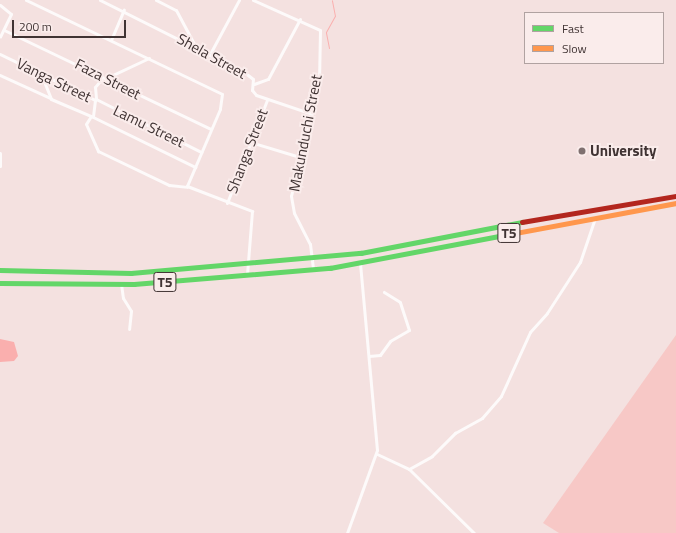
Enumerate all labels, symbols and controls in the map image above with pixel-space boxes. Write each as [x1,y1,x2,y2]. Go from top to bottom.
scale bar [14,12,128,38]
legend [524,12,664,64]
text: 200 m [19,17,52,36]
text: Fast [562,19,584,38]
street label: Shela Street [174,30,250,82]
text: Slow [562,39,587,58]
street label: Vanga Street [14,54,94,106]
street label: Faza Street [72,55,144,103]
street label: Makunduchi Street [285,73,325,193]
street label: Lamu Street [110,101,188,151]
street label: Shanga Street [223,106,271,196]
place label: University [590,142,656,160]
marker: University [577,146,587,156]
road number: T5 [497,221,521,245]
road number: T5 [153,270,177,294]

